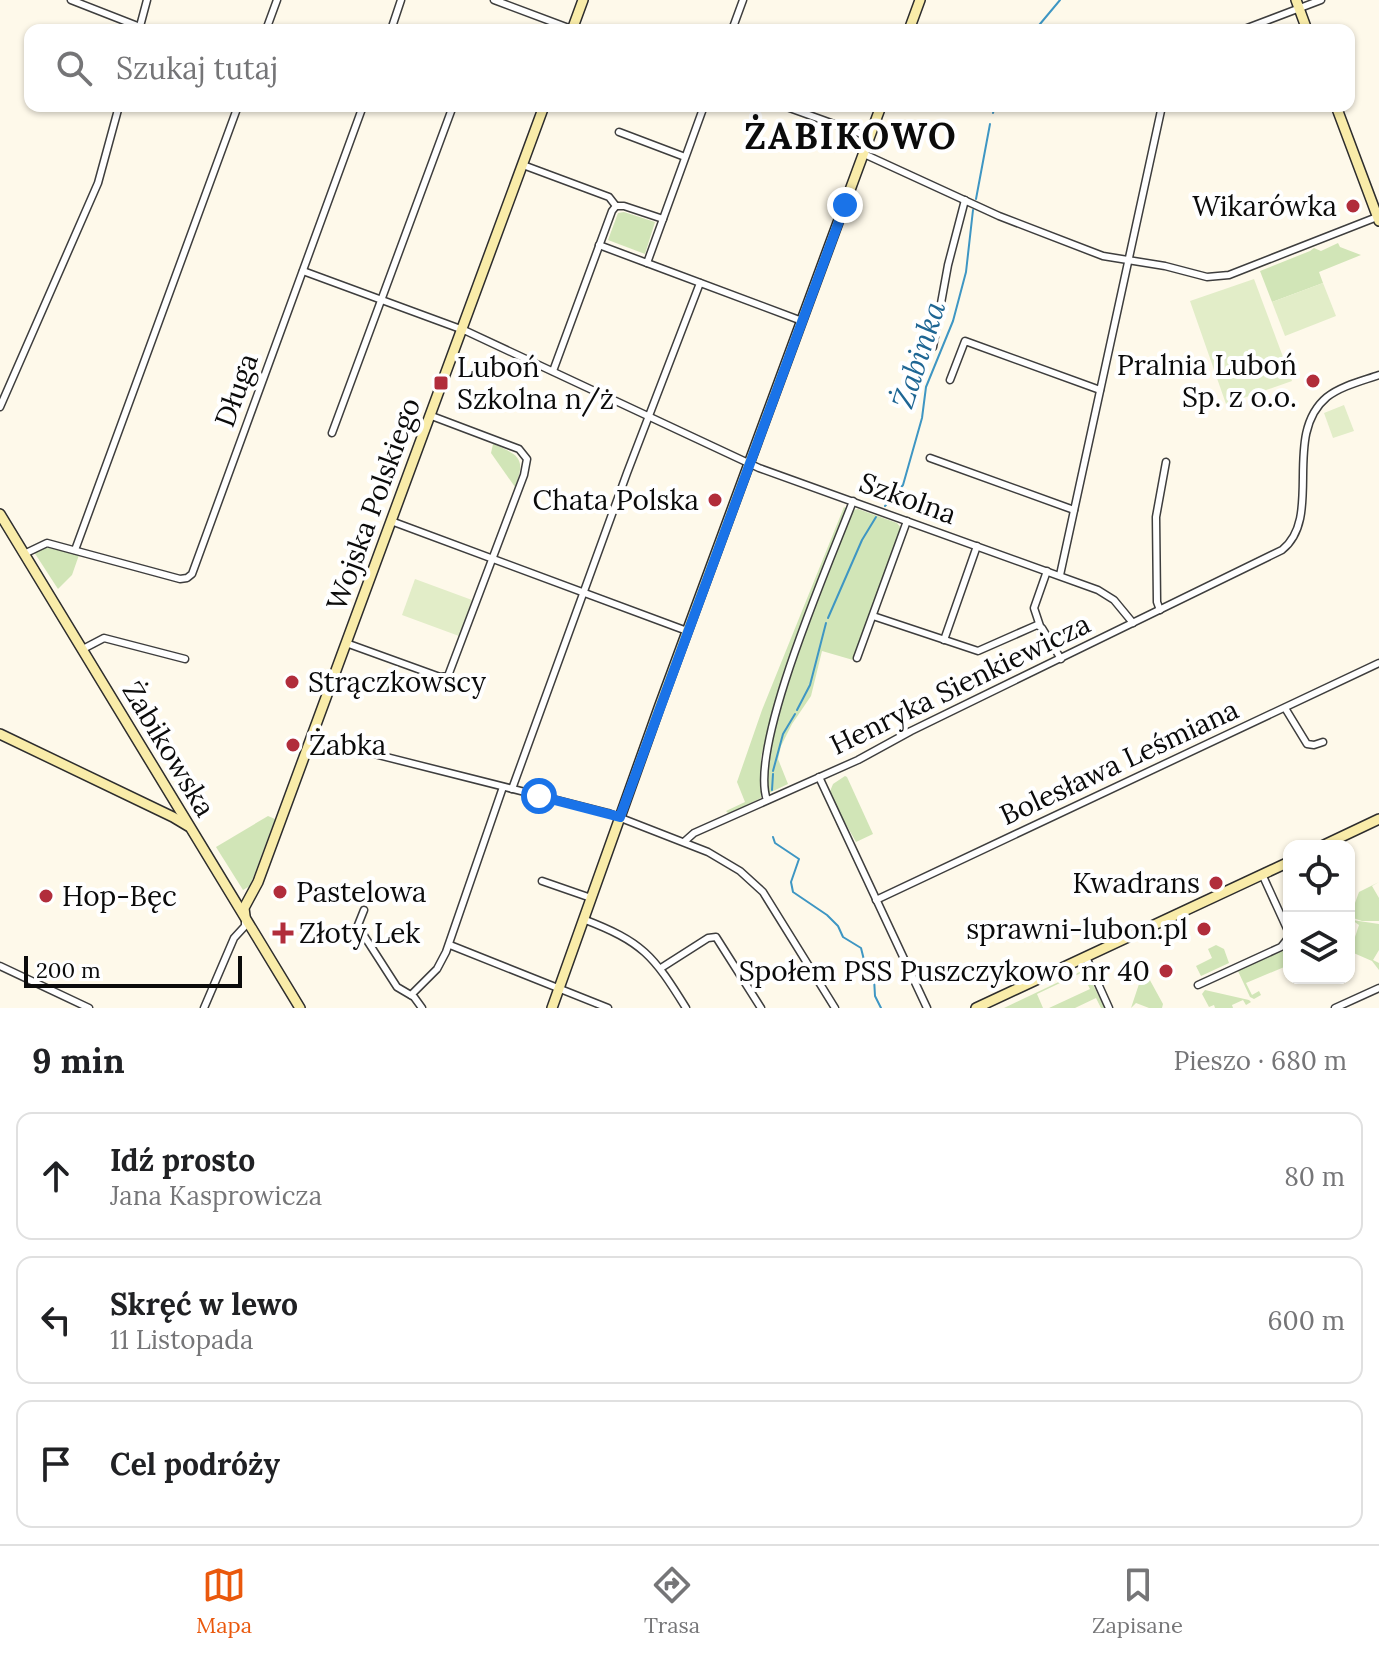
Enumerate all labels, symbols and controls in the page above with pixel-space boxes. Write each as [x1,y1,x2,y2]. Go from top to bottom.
search box [24,24,1355,112]
icon: search [52,46,96,90]
text: Szukaj tutaj [116,49,278,87]
district label: ŻABIKOWO [744,113,958,159]
route end [827,187,863,223]
place label: Wikarówka [1192,188,1337,224]
marker: Wikarówka [1344,197,1362,215]
water label: Żabinka [883,296,953,413]
place label: Pralnia Luboń Sp. z o.o. [1117,347,1297,415]
street label: Długa [206,348,266,432]
place label: Luboń Szkolna n/ż [457,349,614,417]
marker: Pralnia Luboń Sp. z o.o. [1304,372,1322,390]
marker: Luboń Szkolna n/ż [432,374,450,392]
street label: Wojska Polskiego [318,393,428,615]
street label: Szkolna [855,464,961,532]
place label: Chata Polska [533,482,699,518]
marker: Chata Polska [706,491,724,509]
street label: Henryka Sienkiewicza [824,605,1096,763]
place label: Strączkowscy [308,664,486,700]
marker: Strączkowscy [283,673,301,691]
street label: Żabikowska [115,675,223,823]
street label: Bolesława Leśmiana [994,691,1244,833]
place label: Żabka [309,727,386,763]
marker: Żabka [284,736,302,754]
route start [521,778,557,814]
map controls [1283,840,1355,984]
button: locate [1283,840,1355,912]
place label: Kwadrans [1073,865,1200,901]
place label: Pastelowa [296,874,427,910]
marker: Kwadrans [1207,874,1225,892]
place label: Hop-Bęc [62,878,177,914]
marker: Pastelowa [271,883,289,901]
marker: Hop-Bęc [37,887,55,905]
place label: sprawni-lubon.pl [966,911,1188,947]
button: layers [1283,912,1355,984]
place label: Złoty Lek [299,915,420,951]
marker: sprawni-lubon.pl [1195,920,1213,938]
marker: Złoty Lek [274,924,292,942]
scale bar [24,952,242,988]
place label: Społem PSS Puszczykowo nr 40 [739,953,1150,989]
text: 200 m [36,956,101,984]
marker: Społem PSS Puszczykowo nr 40 [1157,962,1175,980]
text: 9 min [32,1039,125,1082]
text: Pieszo · 680 m [1173,1044,1347,1077]
text: Idź prosto [110,1141,255,1179]
icon: ahead [34,1154,78,1198]
text: 80 m [1284,1160,1345,1193]
text: Jana Kasprowicza [110,1179,322,1212]
text: Skręć w lewo [110,1285,298,1323]
icon: left [34,1298,78,1342]
text: 600 m [1268,1304,1345,1337]
text: 11 Listopada [110,1323,253,1356]
icon: arrive [34,1442,78,1486]
text: Cel podróży [110,1445,280,1483]
tab: Mapa [196,1563,252,1639]
tab: Trasa [644,1563,700,1639]
tab: Zapisane [1092,1563,1183,1639]

